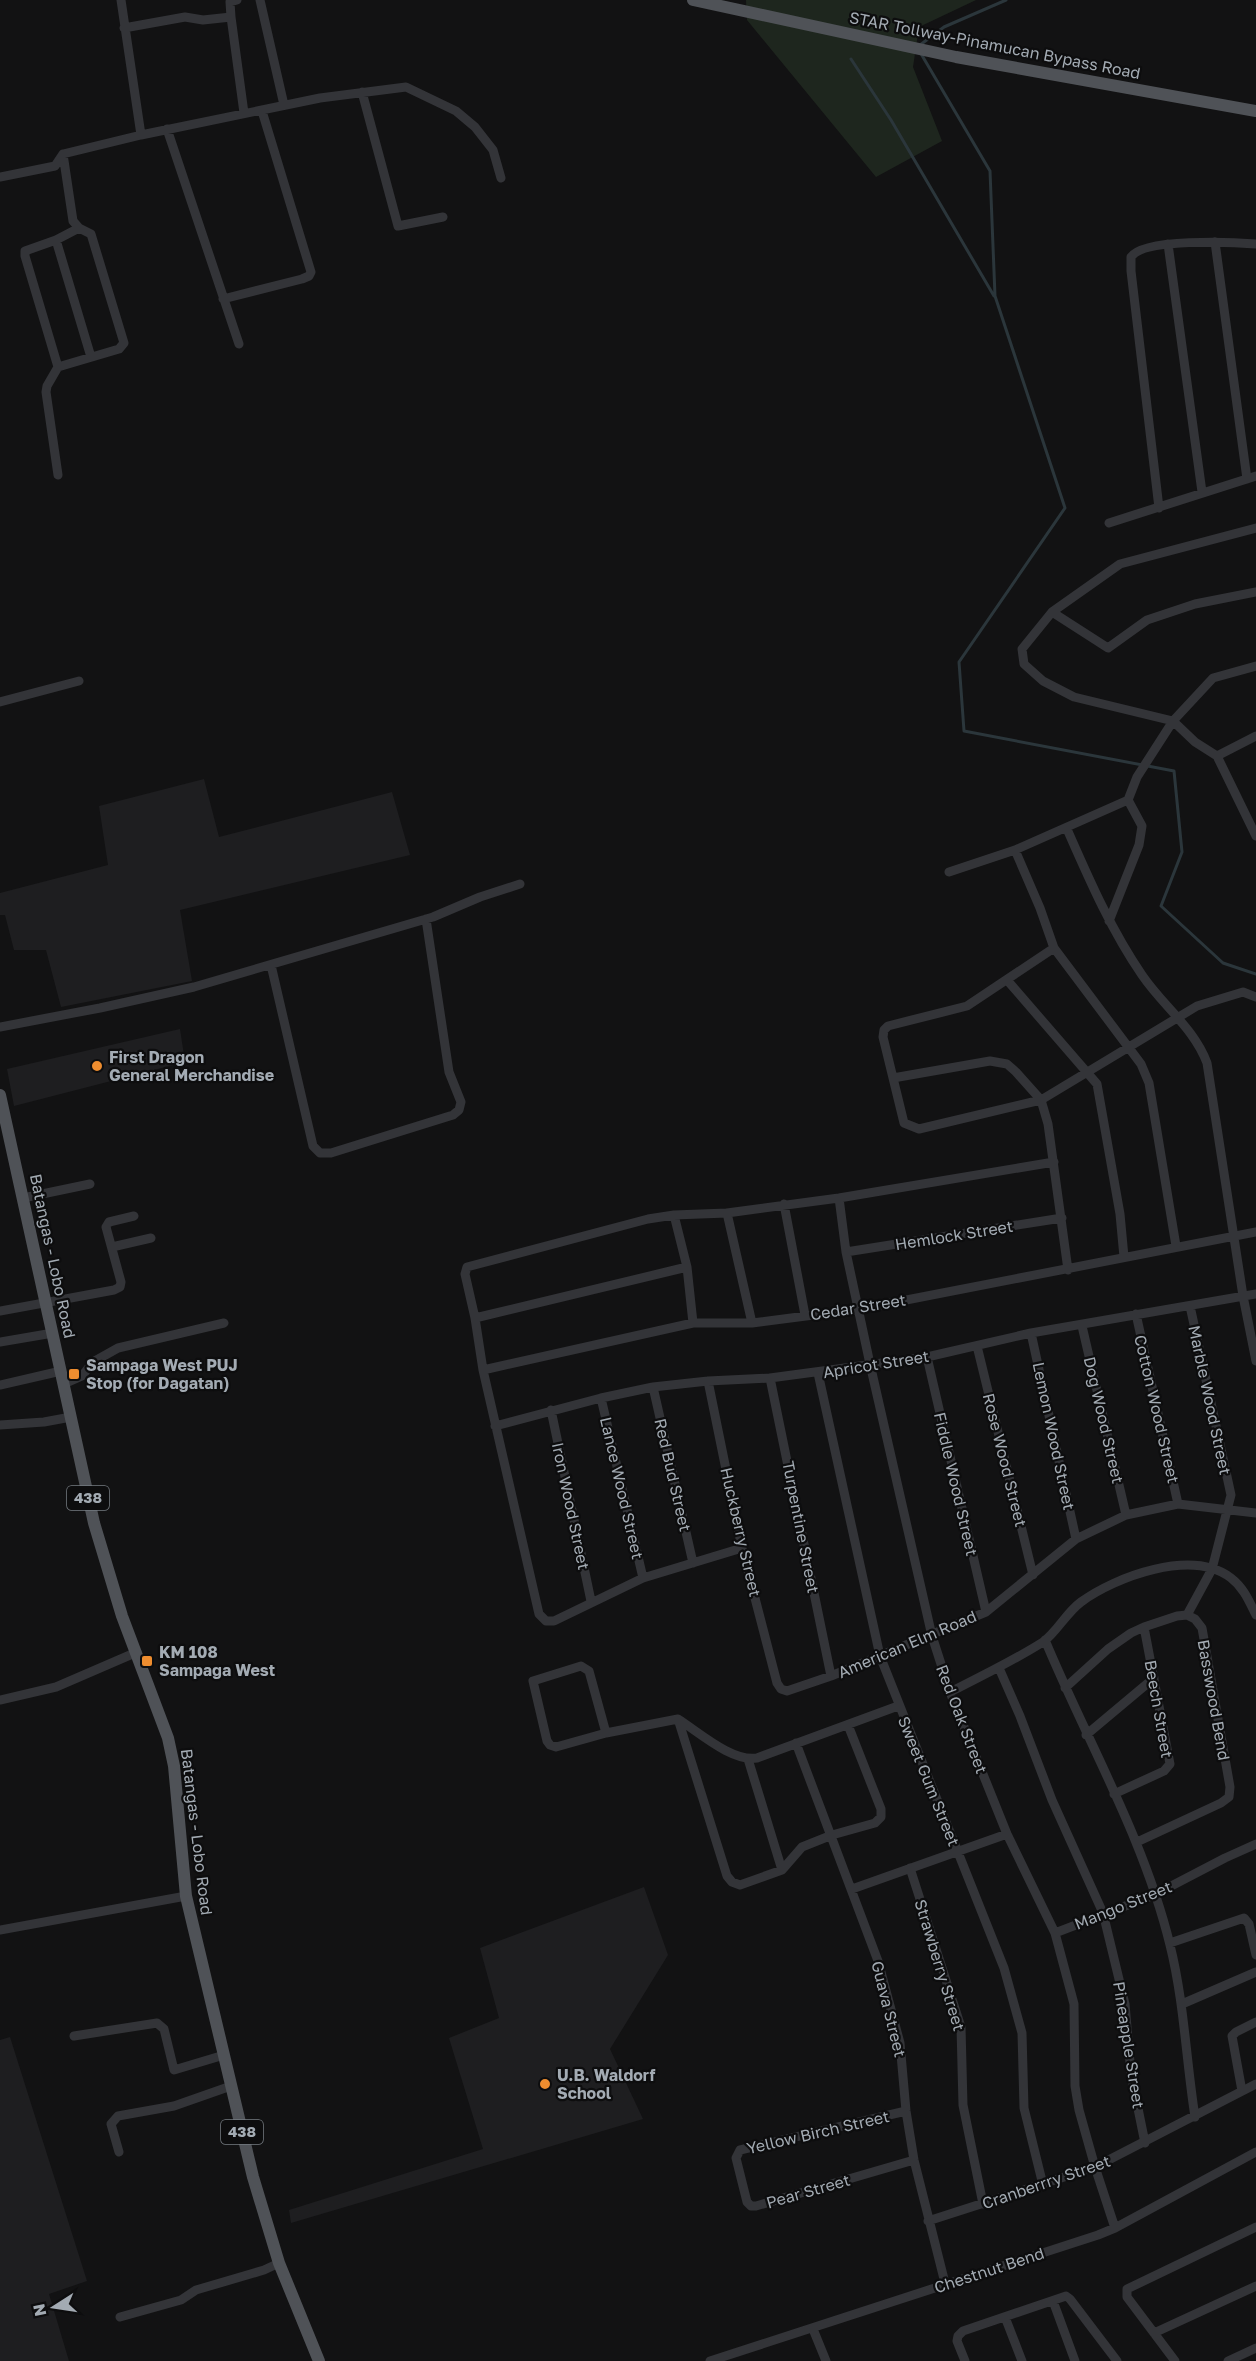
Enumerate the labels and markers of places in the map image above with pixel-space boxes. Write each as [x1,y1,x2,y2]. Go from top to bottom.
place label: First Dragon General Merchandise [109,1047,274,1085]
marker: First Dragon General Merchandise [90,1059,104,1073]
place label: Sampaga West PUJ Stop (for Dagatan) [86,1355,238,1393]
marker: Sampaga West PUJ Stop (for Dagatan) [67,1367,81,1381]
place label: KM 108 Sampaga West [159,1642,275,1680]
marker: KM 108 Sampaga West [140,1654,154,1668]
place label: U.B. Waldorf School [557,2065,655,2103]
marker: U.B. Waldorf School [538,2077,552,2091]

